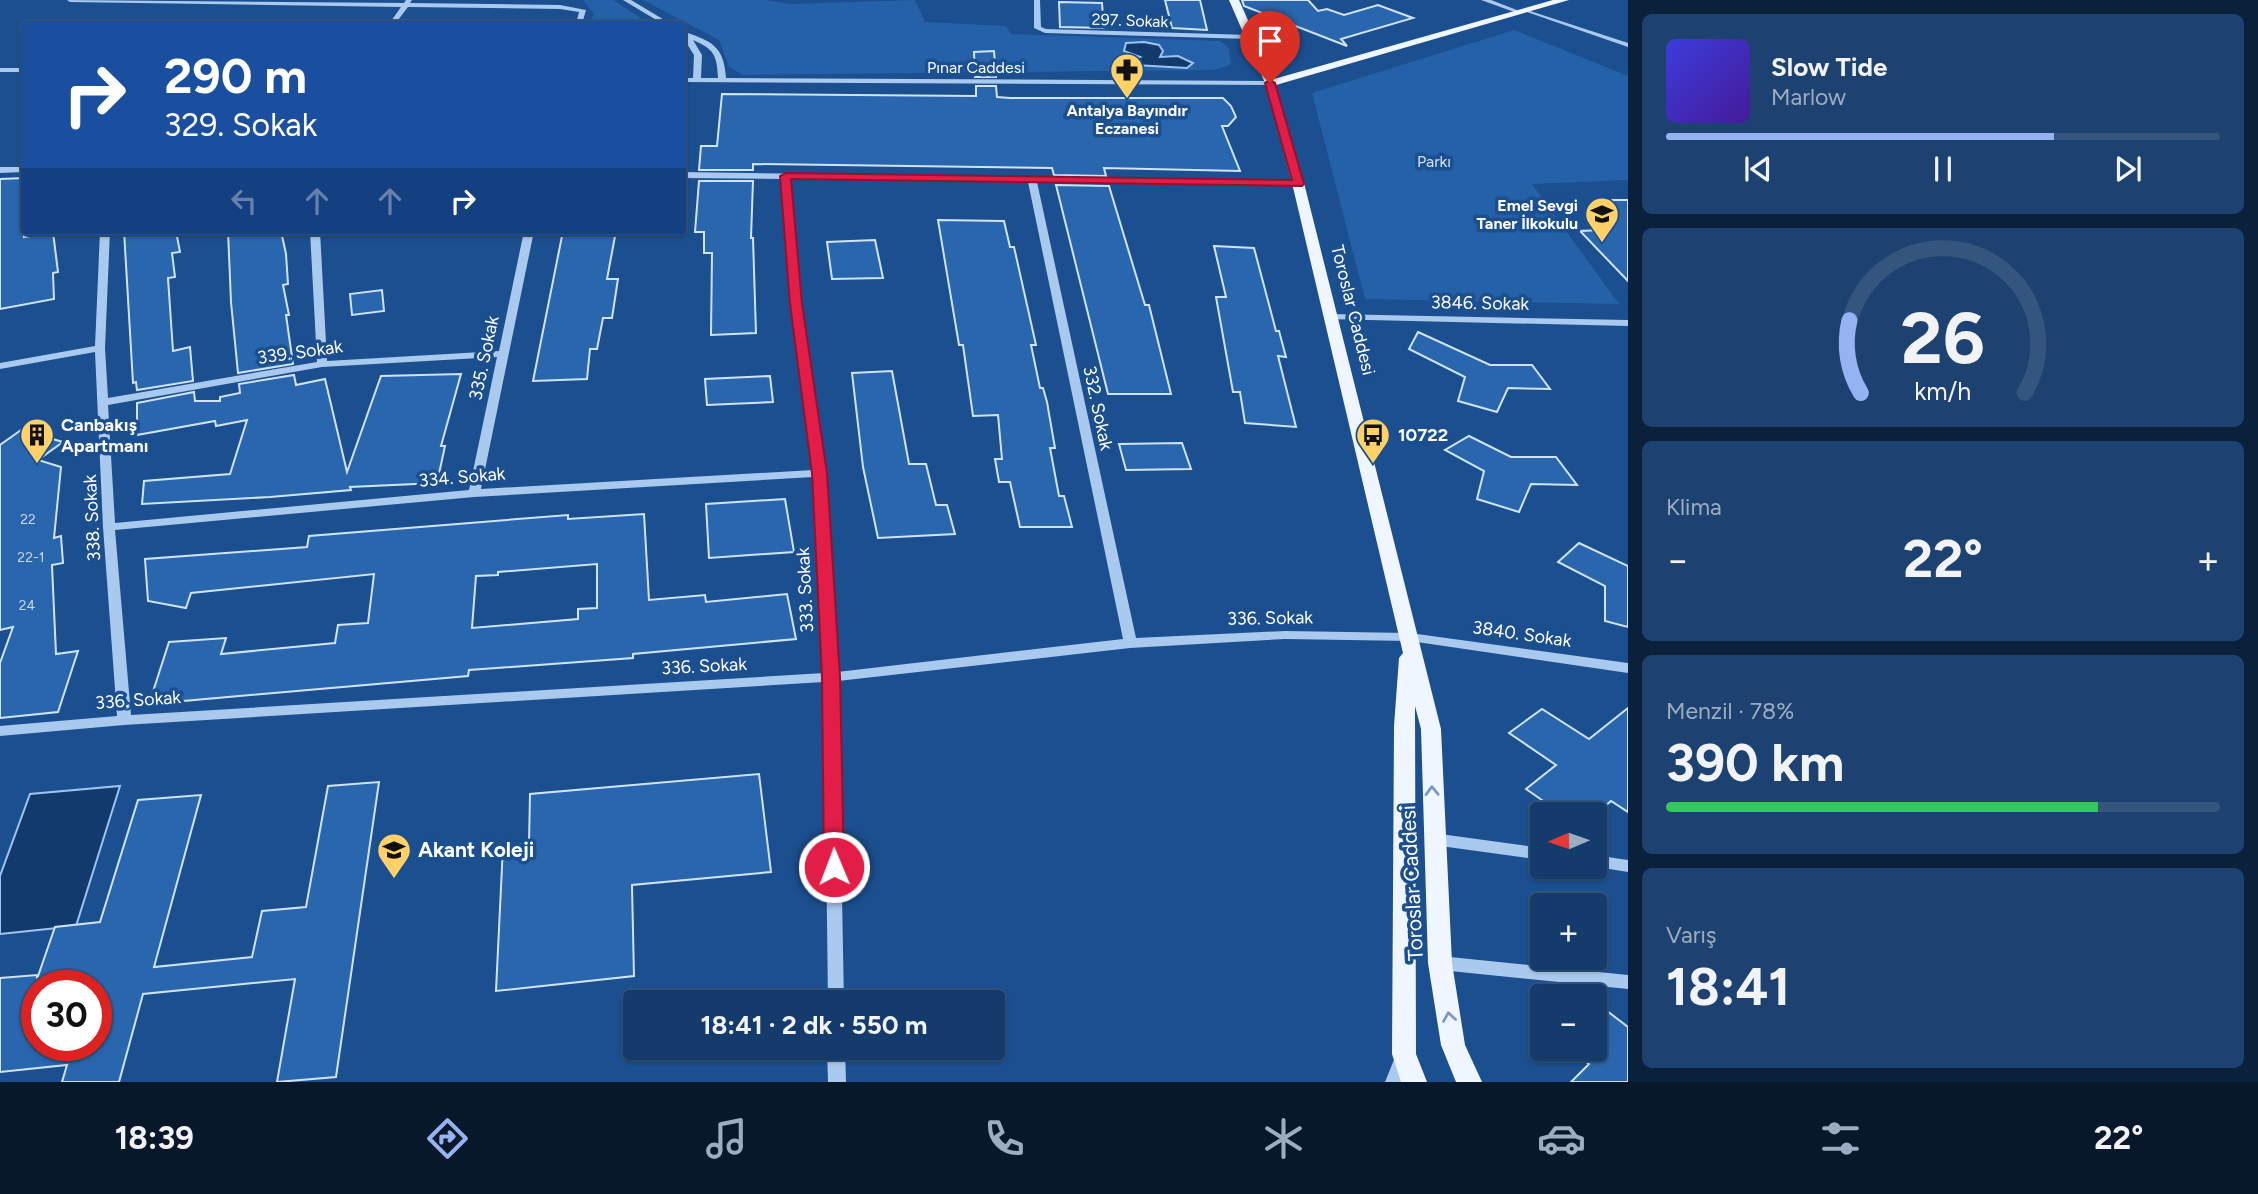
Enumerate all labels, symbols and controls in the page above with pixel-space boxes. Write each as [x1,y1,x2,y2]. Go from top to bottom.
street label: 297. Sokak [1091,10,1169,31]
pin [1240,11,1300,83]
icon: arrive [1251,22,1289,60]
text: 290 m [164,46,307,105]
icon: right [49,49,140,140]
pharmacy icon: Antalya Bayındır Eczanesi [1108,51,1146,100]
text: Slow Tide [1771,51,1887,83]
street label: Pınar Caddesi [927,58,1025,77]
text: Marlow [1771,83,1846,111]
place label: Antalya Bayındır Eczanesi [1067,101,1187,138]
text: 329. Sokak [164,106,317,144]
icon: previous [1739,150,1777,188]
icon: pause [1924,150,1962,188]
icon: next [2109,150,2147,188]
park label: Parkı [1417,152,1451,171]
icon: left [225,182,263,220]
icon: ahead [298,182,336,220]
icon: ahead [371,182,409,220]
icon: right [444,182,482,220]
school or university icon: Emel Sevgi Taner İlkokulu [1583,195,1621,244]
place label: Emel Sevgi Taner İlkokulu [1477,196,1578,233]
street label: Toroslar Caddesi [1326,243,1380,377]
street label: 3846. Sokak [1431,291,1530,315]
text: 26 [1901,295,1985,382]
street label: 335. Sokak [464,313,504,402]
street label: 339. Sokak [256,335,344,369]
street label: 332. Sokak [1078,364,1118,452]
text: km/h [1914,376,1972,406]
place label: Canbakış Apartmanı [61,414,149,457]
building icon: Canbakış Apartmanı [18,416,56,465]
bus stop icon: 10722 [1354,416,1392,465]
place label: 10722 [1398,424,1448,446]
street label: 334. Sokak [418,462,507,492]
street label: 338. Sokak [79,474,105,562]
text: Klima [1666,493,1722,521]
house number: 22 [20,511,36,528]
text: 22° [1903,528,1983,590]
text: − [1666,537,1690,583]
text: + [2196,537,2220,583]
street label: 333. Sokak [792,546,818,633]
house number: 22-1 [17,549,45,566]
house number: 24 [19,597,36,614]
street label: 336. Sokak [1227,606,1313,630]
street label: 3840. Sokak [1471,616,1573,652]
street label: 336. Sokak [661,653,748,679]
street label: 336. Sokak [94,686,182,714]
text: Menzil · 78% [1666,697,1794,725]
text: 390 km [1666,732,1844,794]
one-way arrow [1425,785,1440,796]
north arrow [1530,802,1606,878]
map controls [1530,802,1607,1061]
street label: Toroslar Caddesi [1395,805,1428,961]
position arrow [797,830,871,904]
school or university icon: Akant Koleji [375,831,413,880]
place label: Akant Koleji [418,837,534,862]
button: + [1530,893,1607,970]
text: Varış [1666,921,1717,949]
text: 18:41 [1666,956,1790,1018]
speed limit sign: 30 [21,970,112,1061]
button: − [1530,984,1607,1061]
text: 18:41 · 2 dk · 550 m [700,1009,928,1041]
one-way arrow [1442,1011,1457,1023]
icon: directions [423,1114,472,1163]
icon: music [702,1114,751,1163]
icon: phone [980,1114,1029,1163]
icon: climate [1259,1114,1308,1163]
icon: car [1537,1114,1586,1163]
icon: filters [1816,1114,1865,1163]
text: 18:39 [115,1119,194,1157]
text: 22° [2094,1119,2143,1157]

